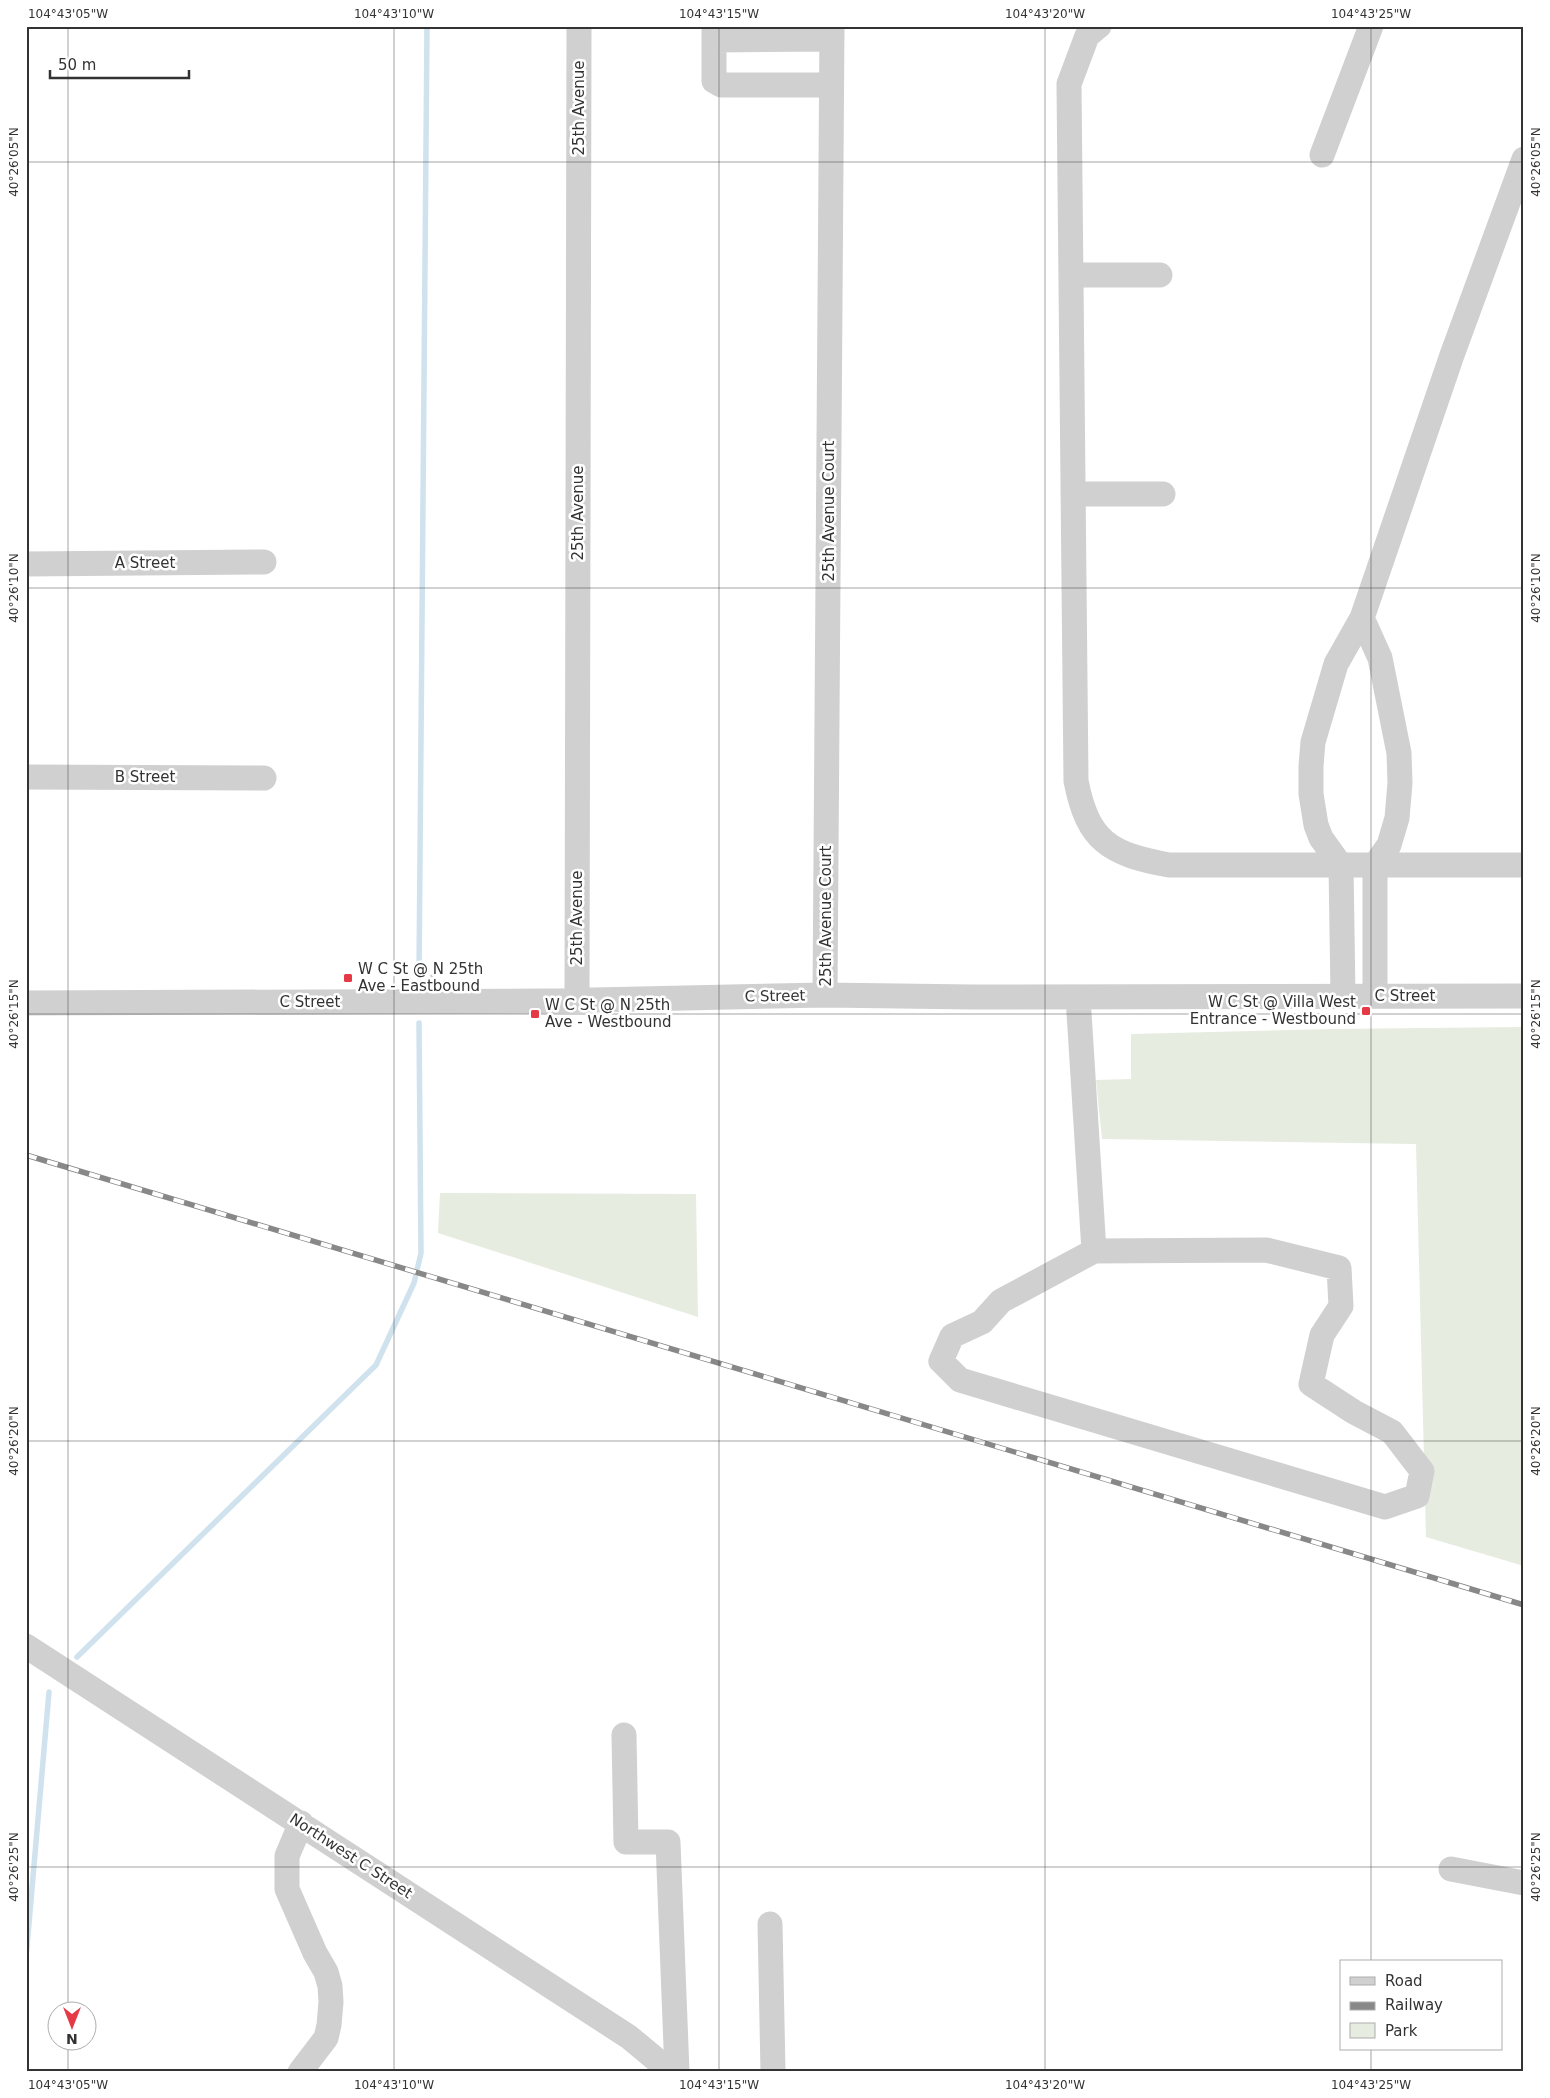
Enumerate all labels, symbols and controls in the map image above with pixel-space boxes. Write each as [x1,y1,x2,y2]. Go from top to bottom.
text: 104°43'05"W [28,7,108,21]
text: 104°43'10"W [354,7,434,21]
text: 104°43'15"W [679,7,759,21]
text: 104°43'20"W [1005,7,1085,21]
text: 104°43'25"W [1331,7,1411,21]
scale bar [50,48,189,80]
text: 50 m [58,56,96,74]
street label: 25th Avenue [570,61,588,155]
text: 40°26'05"N [7,127,21,197]
text: 40°26'05"N [1529,127,1543,197]
street label: 25th Avenue Court [820,440,838,581]
street label: 25th Avenue [569,466,587,560]
text: 40°26'10"N [7,553,21,623]
text: 40°26'10"N [1529,553,1543,623]
street label: A Street [115,554,175,572]
street label: B Street [115,768,175,786]
street label: 25th Avenue Court [817,845,835,986]
street label: 25th Avenue [568,871,586,965]
place label: W C St @ N 25th Ave - Eastbound [358,960,483,995]
marker: W C St @ N 25th Ave - Eastbound [342,972,354,984]
text: 40°26'15"N [7,979,21,1049]
text: 40°26'15"N [1529,979,1543,1049]
street label: C Street [744,986,806,1006]
street label: C Street [1375,987,1436,1005]
street label: C Street [280,993,341,1011]
place label: W C St @ Villa West Entrance - Westbound [1190,993,1356,1028]
place label: W C St @ N 25th Ave - Westbound [545,996,672,1031]
marker: W C St @ Villa West Entrance - Westbound [1360,1005,1372,1017]
marker: W C St @ N 25th Ave - Westbound [529,1008,541,1020]
text: 40°26'20"N [7,1406,21,1476]
text: 40°26'20"N [1529,1406,1543,1476]
street label: Northwest C Street [286,1810,416,1902]
text: 40°26'25"N [7,1832,21,1902]
text: 40°26'25"N [1529,1832,1543,1902]
legend [1340,1960,1502,2050]
text: Road [1385,1972,1423,1990]
text: Railway [1385,1996,1443,2014]
north arrow [48,2000,98,2050]
text: Park [1385,2022,1418,2040]
text: N [66,2031,78,2047]
text: 104°43'05"W [28,2078,108,2092]
text: 104°43'10"W [354,2078,434,2092]
text: 104°43'15"W [679,2078,759,2092]
text: 104°43'20"W [1005,2078,1085,2092]
text: 104°43'25"W [1331,2078,1411,2092]

